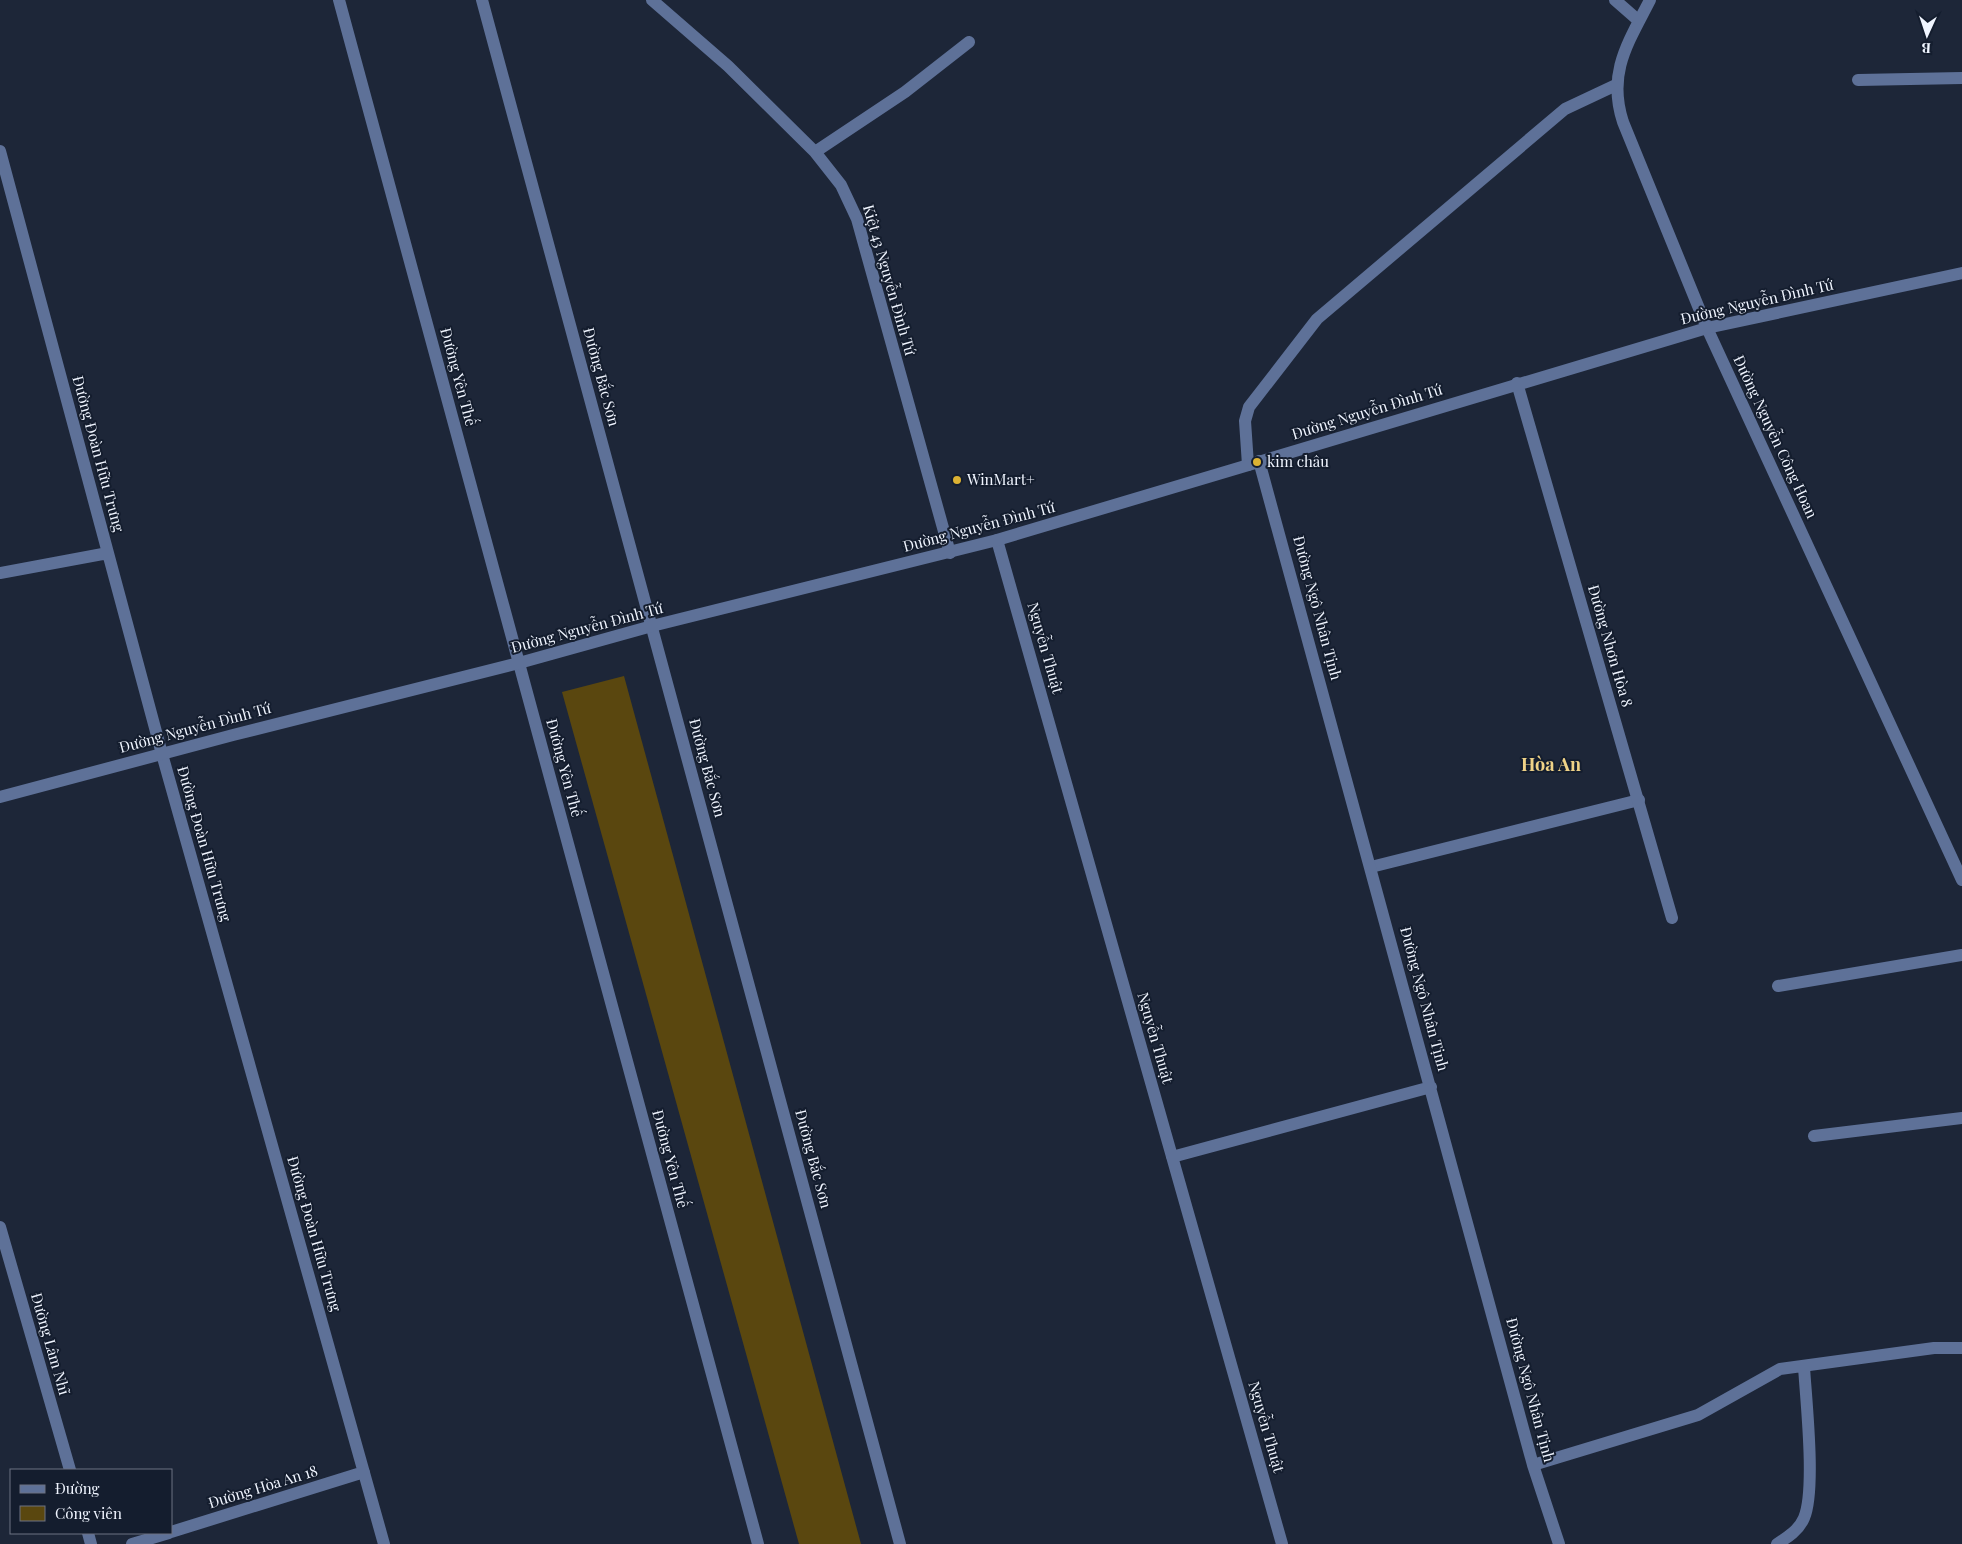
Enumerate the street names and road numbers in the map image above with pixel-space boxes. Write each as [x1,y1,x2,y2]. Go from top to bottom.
street label: Kiệt 43 Nguyễn Đình Tứ [859,202,921,358]
street label: Đường Nguyễn Đình Tứ [1678,274,1835,328]
street label: Đường Yên Thế [436,325,483,428]
street label: Đường Bắc Sơn [579,325,625,428]
street label: Đường Nguyễn Công Hoan [1729,352,1823,521]
street label: Đường Đoàn Hữu Trưng [68,373,129,534]
street label: Đường Nguyễn Đình Tứ [1289,379,1445,443]
street label: Đường Nguyễn Đình Tứ [901,496,1057,556]
street label: Đường Ngô Nhân Tịnh [1289,533,1347,682]
street label: Đường Nhơn Hòa 8 [1584,582,1638,709]
street label: Đường Nguyễn Đình Tứ [509,597,665,657]
street label: Nguyễn Thuật [1023,600,1069,696]
street label: Đường Nguyễn Đình Tứ [117,697,273,757]
street label: Đường Yên Thế [542,716,589,819]
street label: Đường Bắc Sơn [685,716,731,819]
street label: Đường Đoàn Hữu Trưng [173,764,237,924]
street label: Đường Ngô Nhân Tịnh [1396,924,1454,1073]
street label: Nguyễn Thuật [1133,990,1179,1086]
street label: Đường Yên Thế [648,1107,695,1210]
street label: Đường Bắc Sơn [791,1107,837,1210]
street label: Đường Đoàn Hữu Trưng [283,1154,347,1314]
street label: Đường Lâm Nhĩ [27,1290,75,1398]
street label: Đường Ngô Nhân Tịnh [1502,1315,1560,1464]
street label: Nguyễn Thuật [1244,1379,1290,1475]
street label: Đường Hòa An 18 [205,1460,320,1512]

